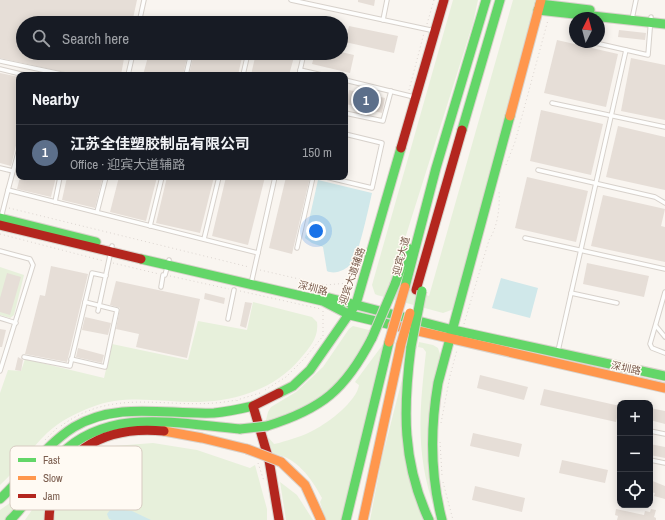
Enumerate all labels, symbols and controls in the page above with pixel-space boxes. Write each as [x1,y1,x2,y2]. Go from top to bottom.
north arrow [569,12,605,48]
search box [16,16,348,60]
icon: search [30,27,52,49]
text: Search here [62,28,129,49]
pin: 1 [353,85,379,115]
text: Nearby [32,87,79,110]
text: 江苏全佳塑胶制品有限公司 [70,133,250,154]
text: 1 [42,144,48,161]
text: 150 m [302,144,332,161]
text: Office · 迎宾大道辅路 [70,156,185,173]
your location [306,221,326,241]
street label: 迎宾大道 [390,235,412,277]
street label: 迎宾大道辅路 [336,246,368,306]
street label: 深圳路 [297,278,329,298]
street label: 深圳路 [610,359,642,377]
map controls [617,400,653,508]
button: + [617,400,653,436]
button: − [617,436,653,472]
legend [10,446,142,510]
text: Fast [43,453,61,467]
text: Slow [43,471,63,485]
button: locate [617,472,653,508]
text: Jam [43,489,60,503]

